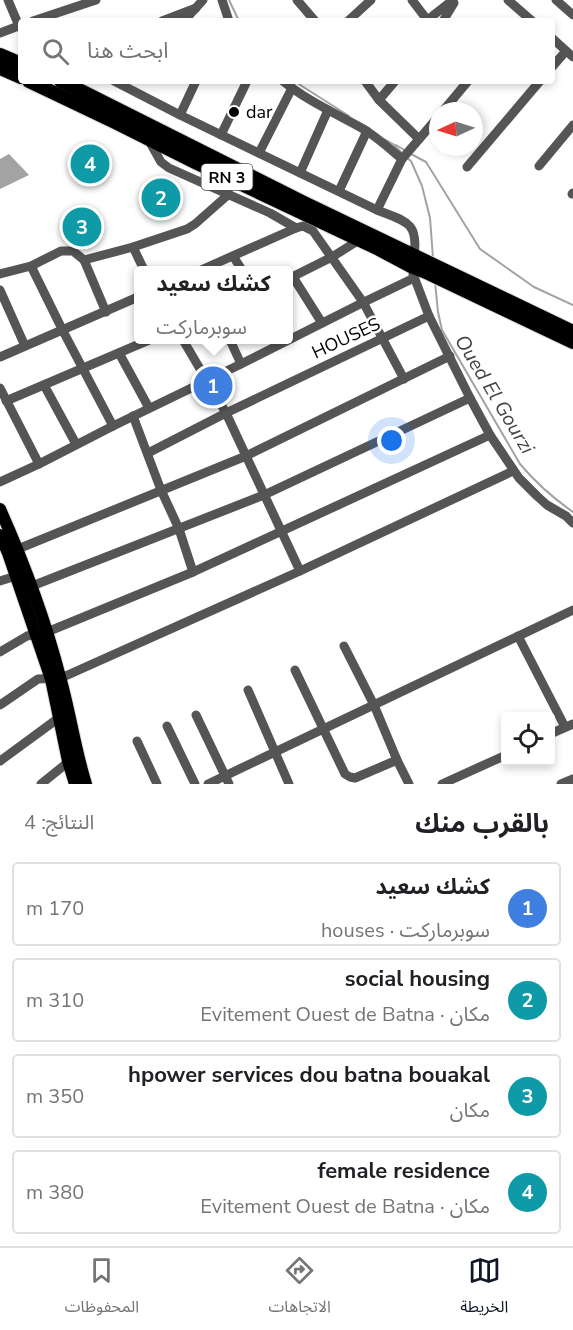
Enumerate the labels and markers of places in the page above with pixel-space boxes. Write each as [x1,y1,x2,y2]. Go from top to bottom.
place label: dar [246,100,273,124]
marker: dar [227,105,241,119]
pin: 4 [70,142,110,186]
pin: 2 [142,176,180,220]
pin: 3 [62,204,101,250]
pin: 1 [194,364,232,408]

